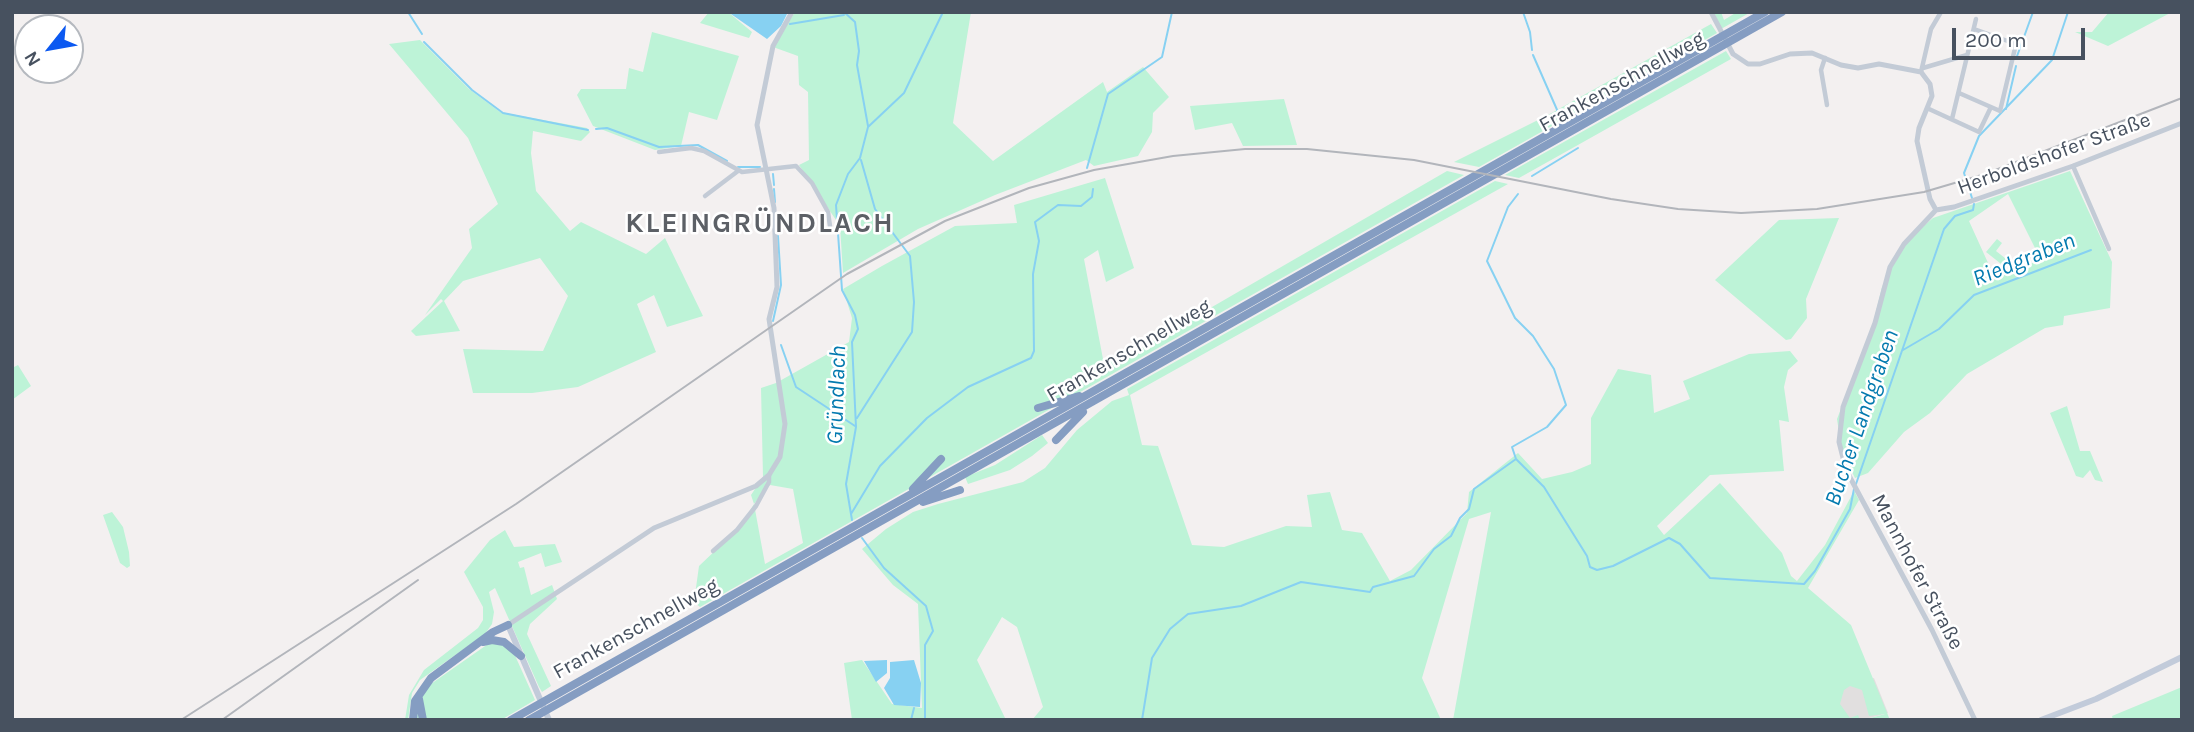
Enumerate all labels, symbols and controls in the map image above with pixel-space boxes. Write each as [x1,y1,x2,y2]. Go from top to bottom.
north arrow [14,14,84,84]
scale bar [1956,14,2089,58]
street label: Frankenschnellweg [1535,26,1709,138]
text: 200 m [1965,28,2027,52]
text: N [20,47,46,70]
street label: Herboldshofer Straße [1954,107,2154,201]
district label: KLEINGRÜNDLACH [627,207,893,241]
water label: Riedgraben [1969,227,2079,293]
street label: Frankenschnellweg [1042,294,1216,408]
water label: Bucher Landgraben [1819,326,1905,510]
water label: Gründlach [821,345,853,445]
street label: Mannhofer Straße [1865,490,1969,654]
street label: Frankenschnellweg [549,573,723,685]

